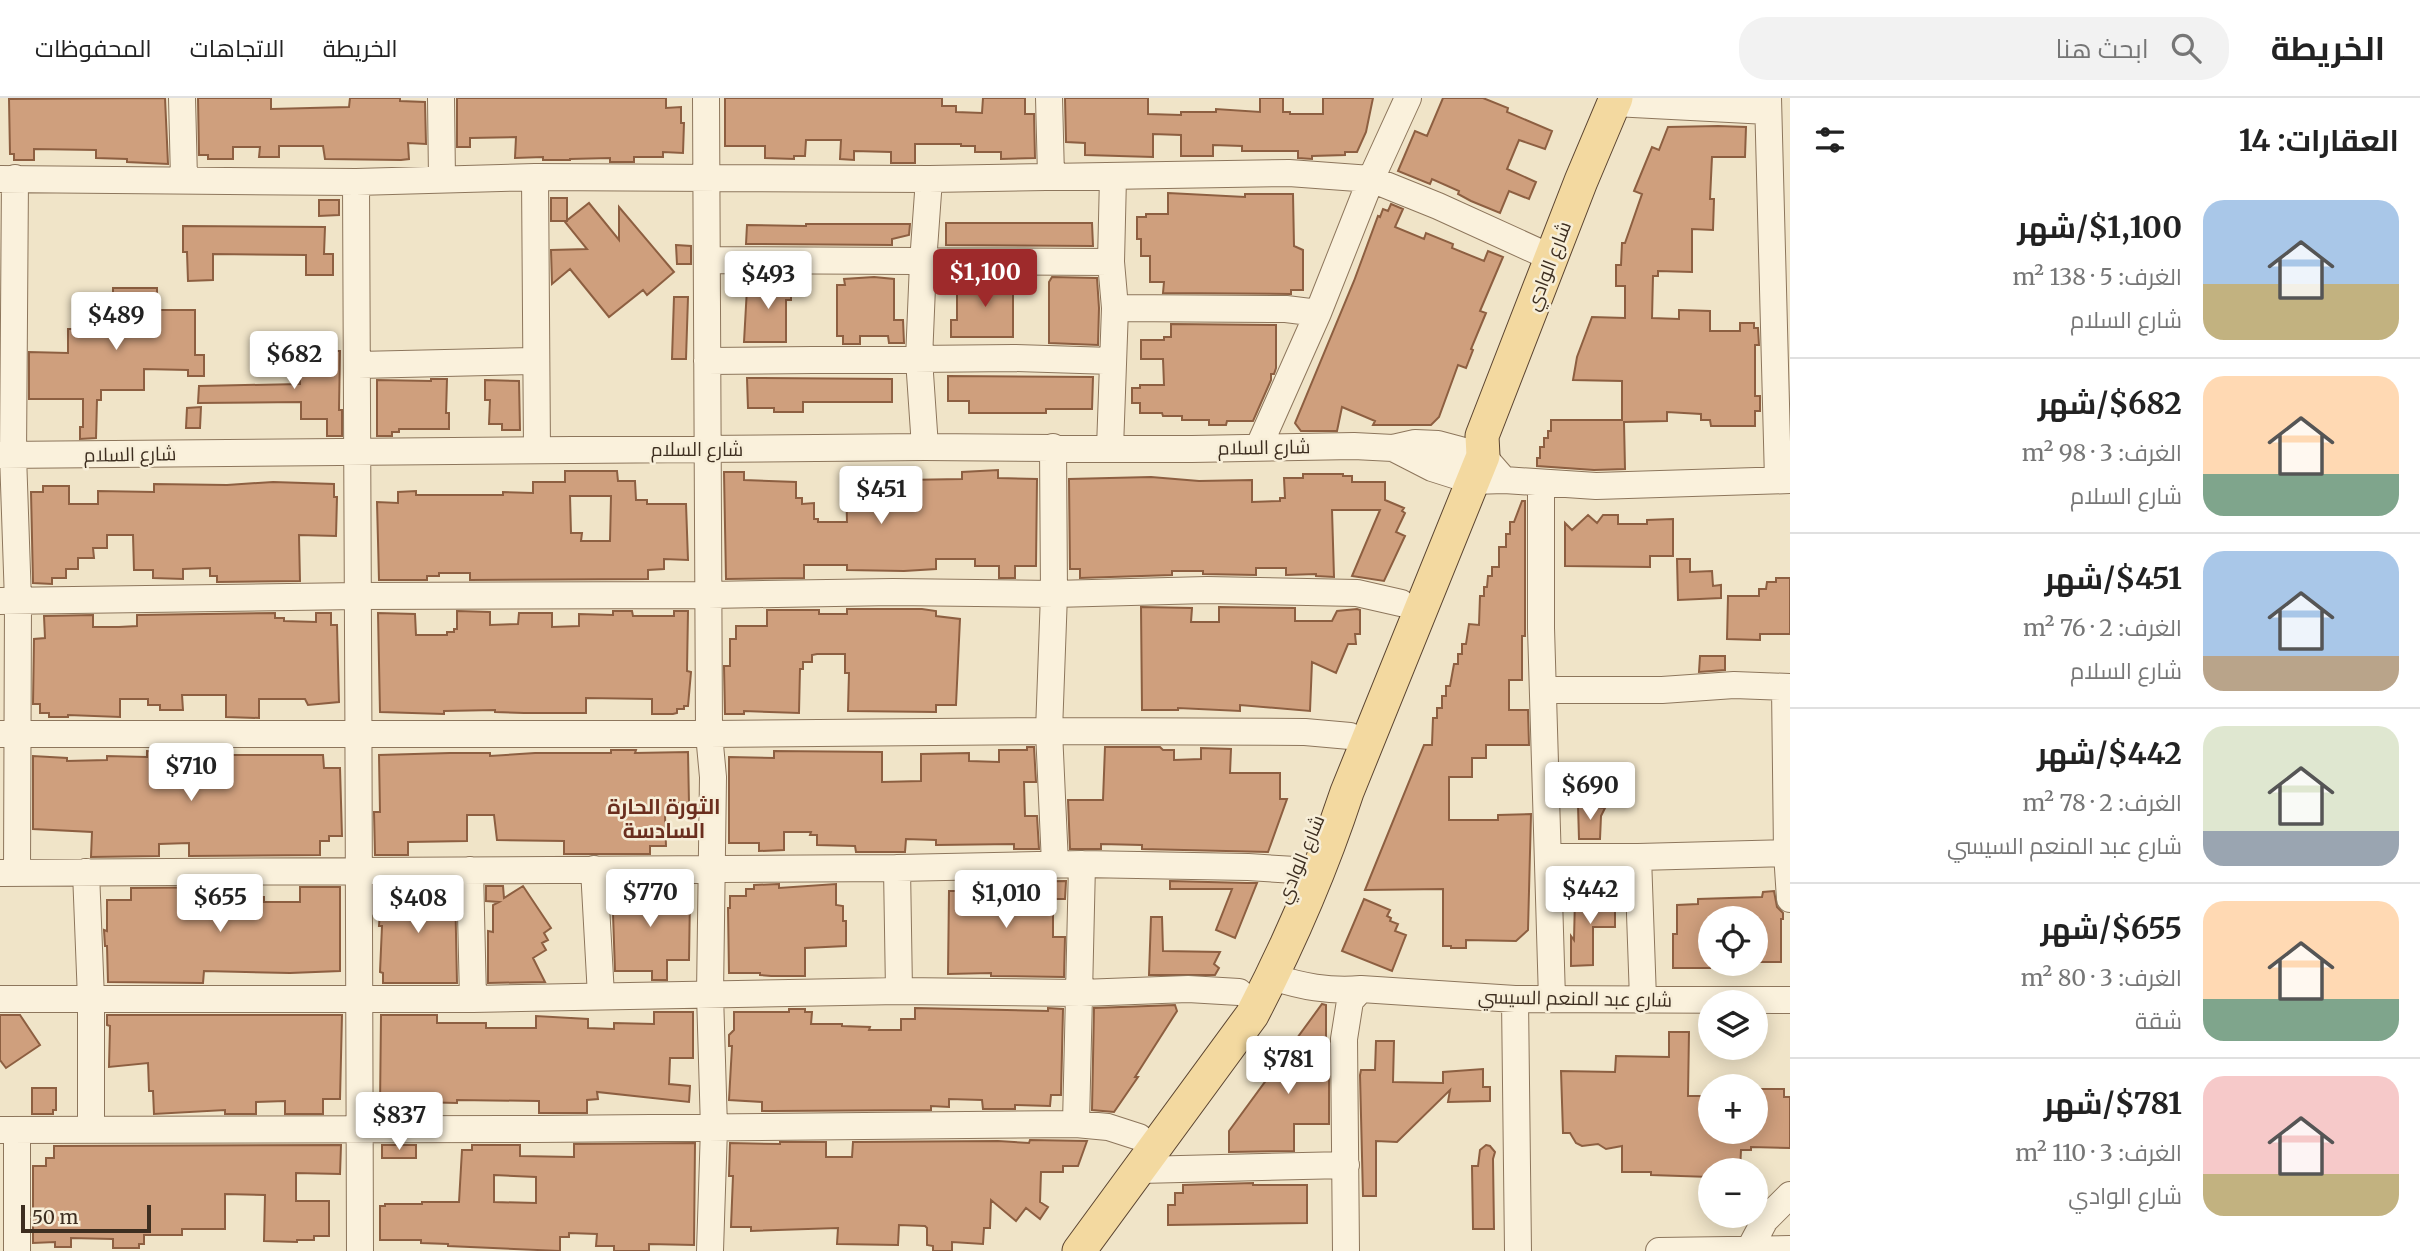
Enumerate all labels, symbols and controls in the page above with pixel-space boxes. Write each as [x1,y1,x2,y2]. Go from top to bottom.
search box [1739,17,2229,80]
text: الخريطة [2271,28,2385,69]
icon: search [2167,29,2205,67]
text: ابحث هنا [2056,32,2149,65]
text: المحفوظات [35,33,152,64]
text: الاتجاهات [190,33,285,64]
text: الخريطة [323,33,398,64]
icon: filters [1811,121,1849,159]
text: العقارات: 14 [2239,121,2399,159]
text: $1,100/شهر [2017,208,2182,246]
street label: شارع الوادي [1520,218,1579,315]
icon: home [2259,228,2343,312]
pin: $1,100 [928,250,1042,309]
pin: $493 [727,252,809,311]
text: $1,100 [949,257,1021,286]
text: $493 [741,259,795,288]
text: الغرف: 5 · 138 m² [2012,262,2182,291]
pin: $489 [75,292,157,352]
text: $489 [87,300,145,329]
text: شارع السلام [2070,305,2182,334]
pin: $682 [253,331,335,391]
text: $682 [266,339,322,368]
text: $682/شهر [2038,384,2182,422]
icon: home [2259,404,2343,488]
street label: شارع السلام [1217,434,1311,462]
street label: شارع السلام [651,437,743,463]
text: الغرف: 3 · 98 m² [2022,438,2182,467]
street label: شارع السلام [83,441,177,469]
pin: $451 [840,466,922,526]
text: $451 [855,474,907,503]
text: شارع السلام [2070,481,2182,510]
text: $451/شهر [2044,559,2182,597]
icon: home [2259,579,2343,663]
text: الغرف: 2 · 76 m² [2023,613,2182,642]
text: شارع السلام [2070,656,2182,685]
text: $442/شهر [2037,734,2182,772]
pin: $710 [150,744,232,803]
text: $710 [165,751,217,780]
icon: home [2259,754,2343,838]
pin: $690 [1549,762,1631,822]
text: $690 [1561,770,1619,799]
text: الغرف: 2 · 78 m² [2022,788,2182,817]
district label: الثورة الحارة السادسة [607,793,721,844]
street label: شارع الوادي [1271,811,1332,908]
text: شارع عبد المنعم السيسي [1947,831,2182,860]
pin: $442 [1549,866,1631,926]
pin: $770 [609,870,691,929]
pin: $1,010 [949,870,1063,930]
pin: $655 [179,874,261,934]
text: $442 [1562,874,1618,903]
pin: $408 [377,876,459,935]
text: $770 [622,877,678,906]
text: $1,010 [971,878,1041,907]
text: $655 [193,882,247,911]
text: $408 [389,883,447,912]
map controls [1698,906,1768,1228]
button: locate [1698,906,1768,976]
text: $655/شهر [2040,909,2182,947]
icon: home [2259,929,2343,1013]
text: الغرف: 3 · 80 m² [2021,963,2182,992]
street label: شارع عبد المنعم السيسي [1478,984,1672,1015]
button: layers [1698,990,1768,1060]
text: شقة [2135,1006,2182,1035]
pin: $781 [1247,1037,1329,1096]
text: $781 [1262,1044,1314,1073]
button: + [1698,1074,1768,1144]
text: $781/شهر [2044,1084,2182,1122]
pin: $837 [358,1093,440,1152]
text: $837 [372,1100,426,1129]
icon: home [2259,1104,2343,1188]
text: الغرف: 3 · 110 m² [2015,1138,2182,1167]
button: − [1698,1158,1768,1228]
text: شارع الوادي [2068,1181,2182,1210]
scale bar [21,1202,150,1234]
text: 50 m [32,1205,78,1229]

